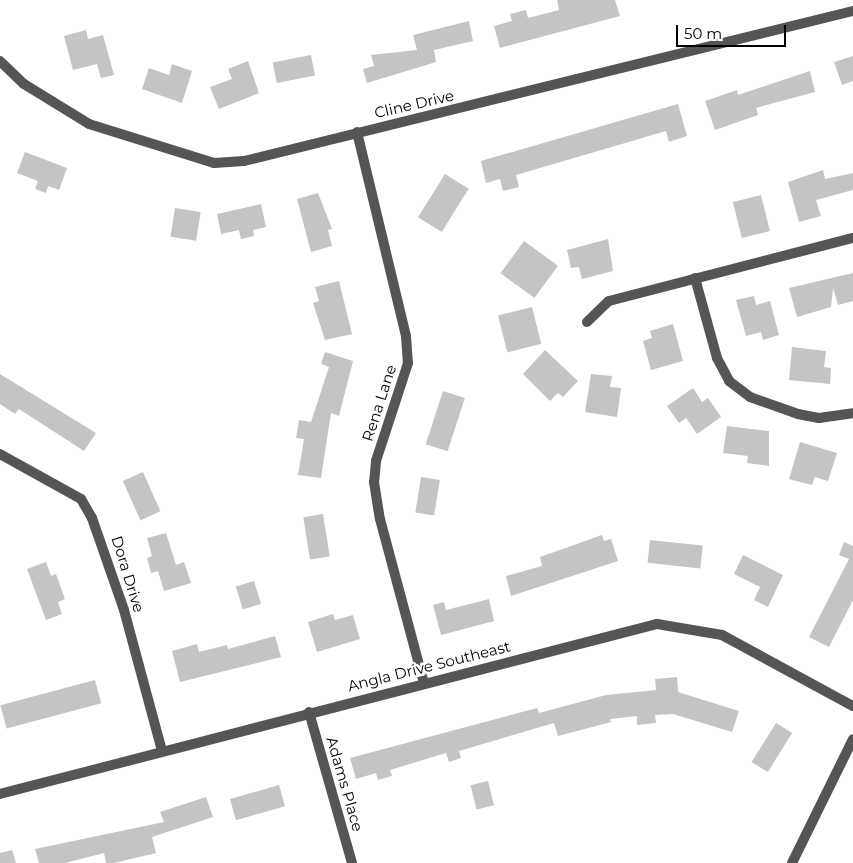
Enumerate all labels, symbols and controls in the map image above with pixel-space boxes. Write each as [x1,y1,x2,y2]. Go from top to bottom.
scale bar [678,15,788,47]
text: 50 m [684,24,722,43]
street label: Cline Drive [372,86,456,122]
street label: Rena Lane [358,362,400,444]
street label: Dora Drive [108,533,148,615]
street label: Angla Drive Southeast [346,637,512,695]
street label: Adams Place [323,734,367,834]

